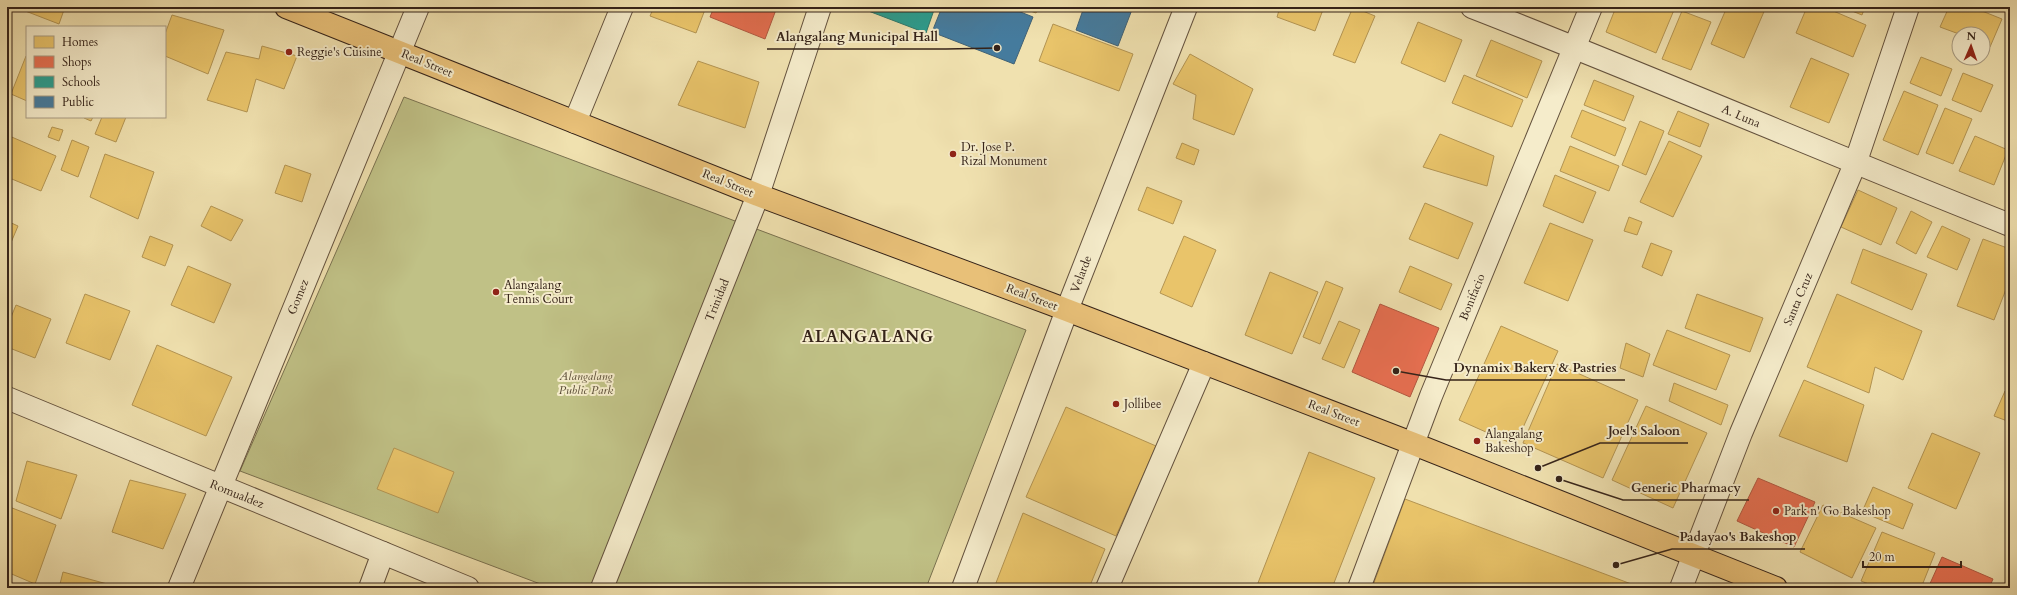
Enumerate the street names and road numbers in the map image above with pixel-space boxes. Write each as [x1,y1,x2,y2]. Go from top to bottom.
street label: Real Street [399,45,455,81]
street label: A. Luna [1719,101,1764,132]
street label: Real Street [700,165,756,201]
street label: Velarde [1067,253,1095,295]
street label: Santa Cruz [1780,270,1816,328]
street label: Bonifacio [1455,271,1489,323]
street label: Gomez [284,276,313,317]
street label: Trinidad [701,276,733,324]
street label: Real Street [1004,280,1060,314]
street label: Real Street [1306,396,1362,430]
street label: Romualdez [208,476,267,512]

